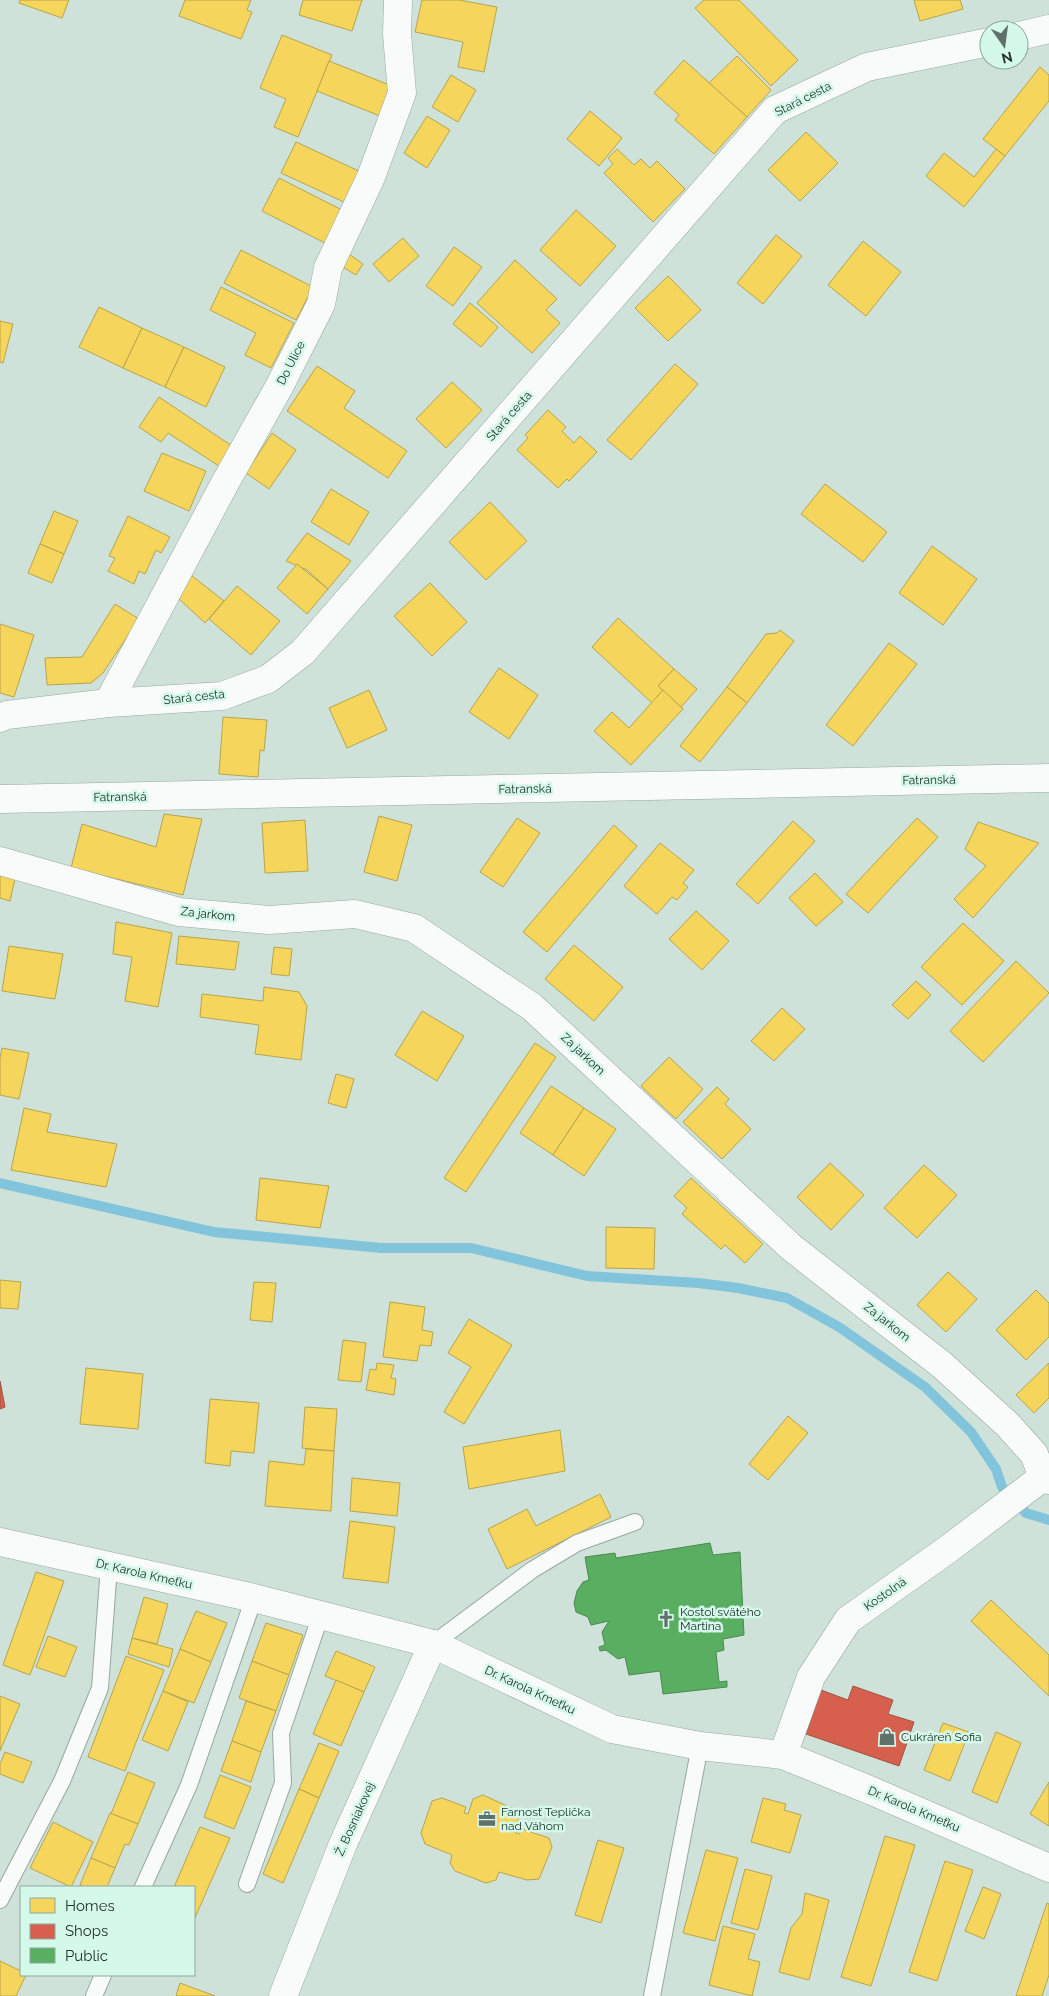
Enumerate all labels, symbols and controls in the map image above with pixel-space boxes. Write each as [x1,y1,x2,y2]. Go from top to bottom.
north arrow [979,20,1029,70]
text: N [1000,49,1014,67]
street label: Stará cesta [772,79,834,119]
street label: Do Ulice [274,339,308,387]
street label: Stará cesta [484,388,534,444]
street label: Stará cesta [163,687,225,707]
street label: Fatranská [902,773,956,787]
street label: Fatranská [498,782,552,796]
street label: Fatranská [93,790,147,804]
street label: Za jarkom [180,904,236,924]
street label: Za jarkom [558,1030,608,1078]
street label: Za jarkom [861,1300,913,1344]
street label: Dr. Karola Kmeťku [94,1556,194,1592]
street label: Kostolná [861,1574,909,1614]
place label: Kostol svätého Martina [680,1605,761,1633]
church icon: Kostol svätého Martina [656,1609,676,1629]
street label: Dr. Karola Kmeťku [482,1663,578,1717]
shop icon: Cukráreň Sofia [877,1727,897,1747]
place label: Cukráreň Sofia [901,1730,981,1744]
street label: Ž. Bosniakovej [333,1780,377,1858]
street label: Dr. Karola Kmeťku [866,1783,962,1835]
place label: Farnosť Teplička nad Váhom [501,1805,590,1833]
office icon: Farnosť Teplička nad Váhom [477,1809,497,1829]
legend [20,1886,195,1976]
text: Homes [65,1897,115,1915]
text: Shops [65,1922,108,1940]
text: Public [65,1947,108,1965]

